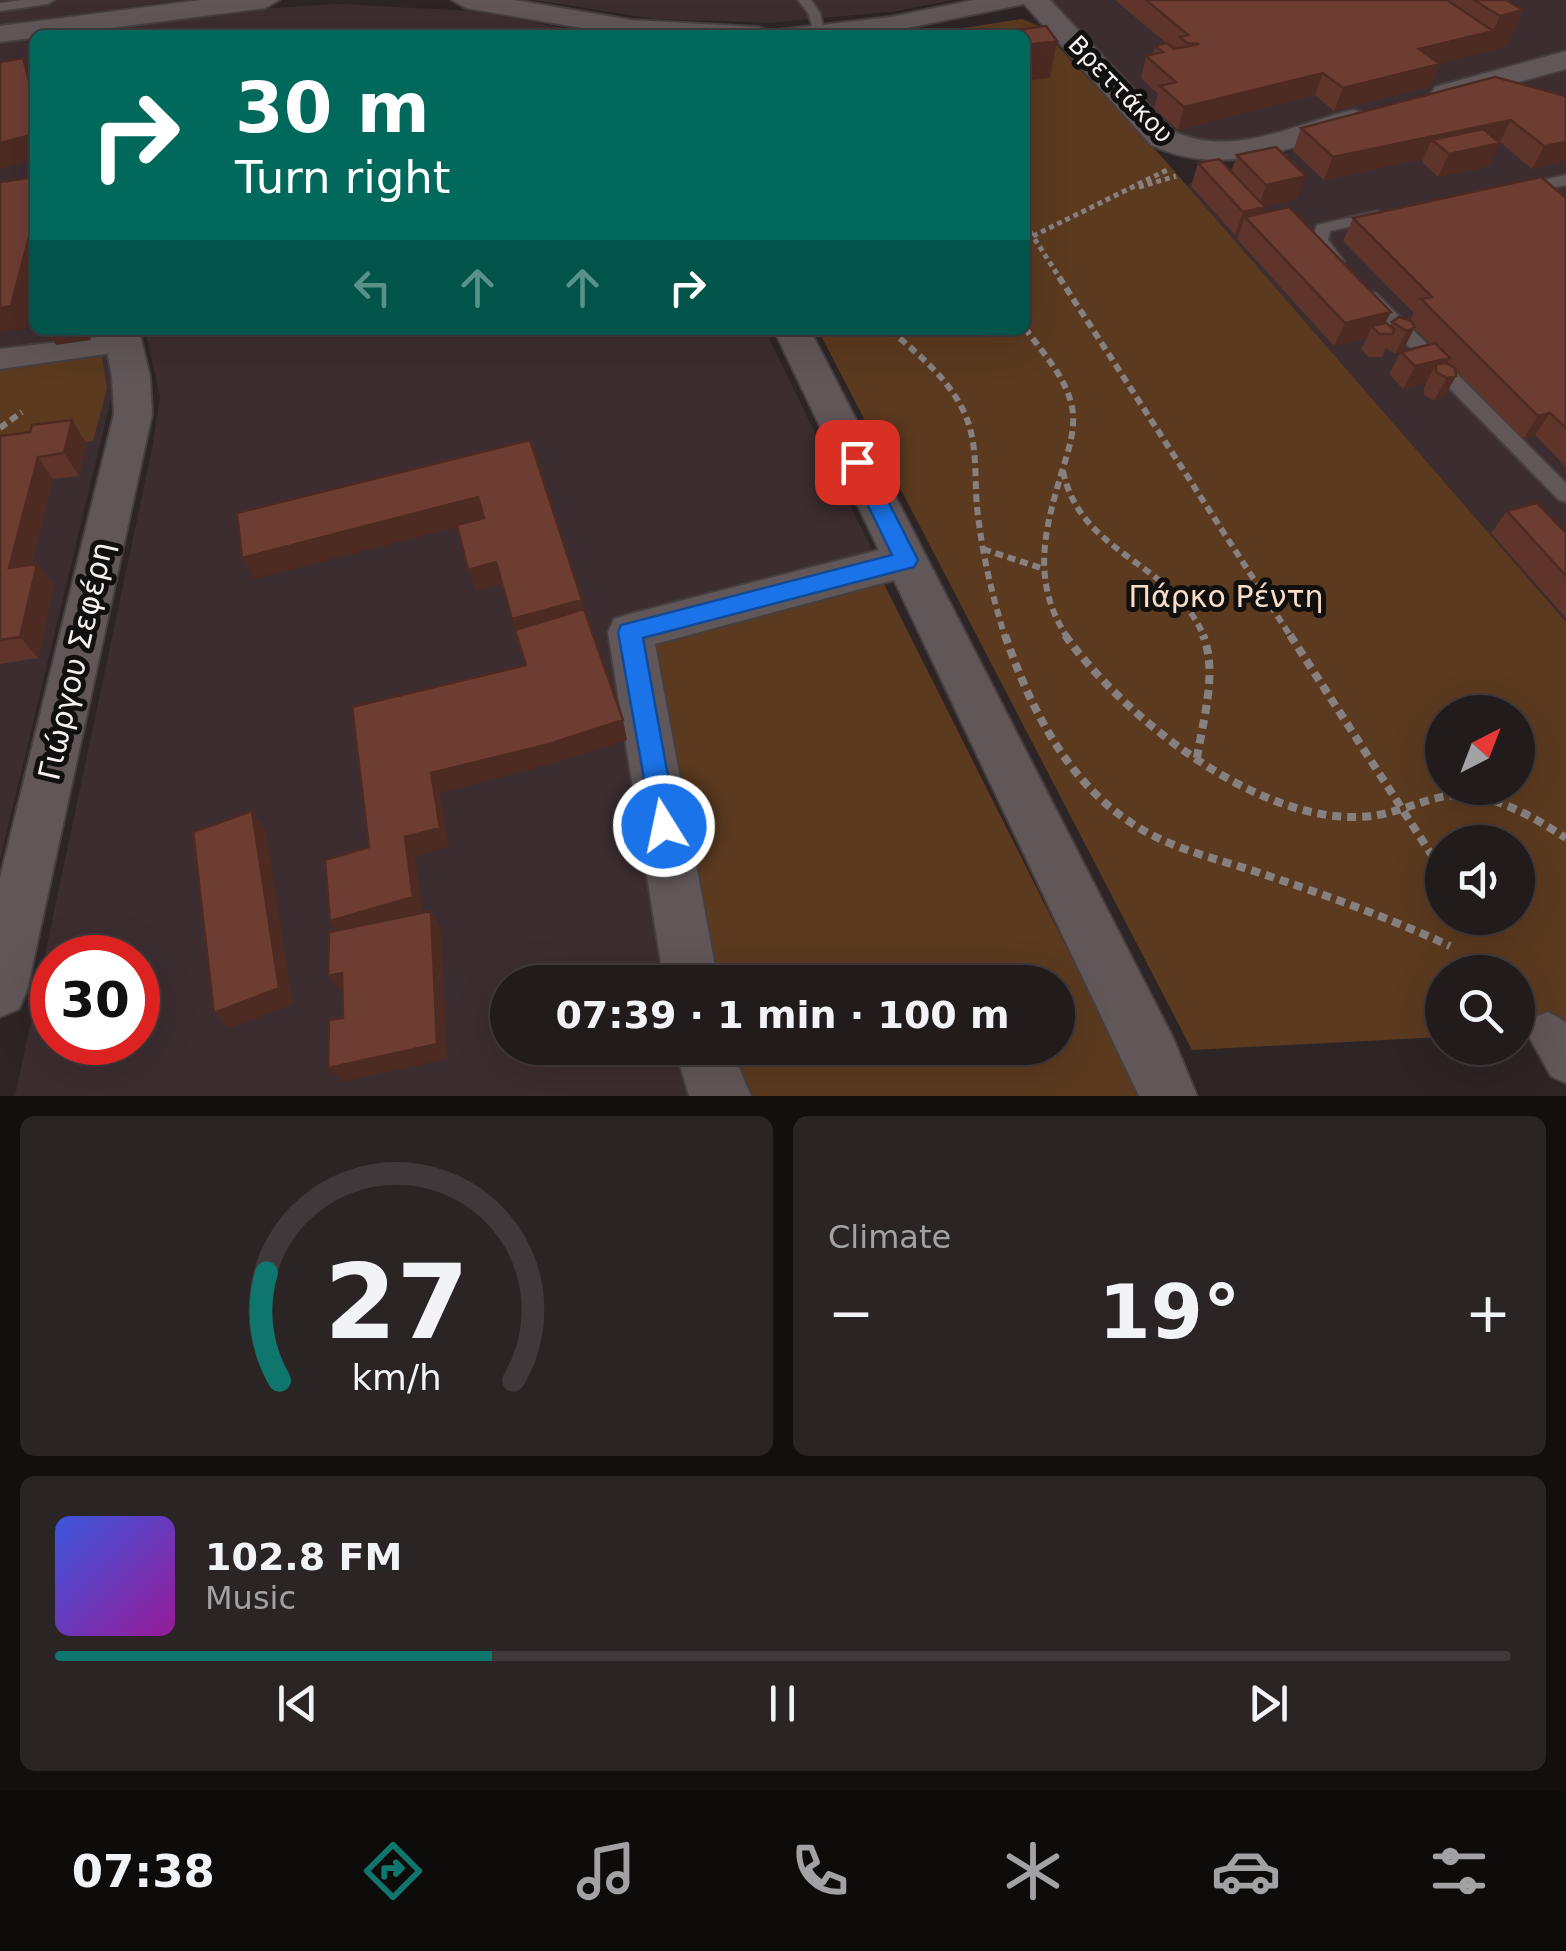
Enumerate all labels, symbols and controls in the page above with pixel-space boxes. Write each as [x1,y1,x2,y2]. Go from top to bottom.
street label: Βρεττάκου [1062,30,1179,149]
text: 30 m [235,67,430,149]
icon: right [70,70,200,200]
text: Turn right [235,151,450,204]
icon: left [345,260,400,315]
icon: ahead [450,260,505,315]
icon: ahead [555,260,610,315]
icon: right [660,260,715,315]
pin [815,420,900,505]
icon: arrive [830,435,885,490]
street label: Γιώργου Σεφέρη [31,538,120,783]
park label: Πάρκο Ρέντη [1128,579,1324,614]
north arrow [1425,695,1535,805]
map controls [1425,695,1535,1065]
position arrow [612,774,716,878]
button: sound [1425,825,1535,935]
speed limit sign: 30 [30,935,160,1065]
button: search [1425,955,1535,1065]
text: 07:39 · 1 min · 100 m [555,993,1010,1037]
text: Climate [828,1218,951,1256]
text: 27 [324,1241,469,1363]
text: 19° [1099,1268,1240,1356]
text: − [828,1281,874,1345]
text: + [1465,1281,1511,1345]
text: km/h [351,1357,442,1398]
text: 102.8 FM [205,1535,402,1579]
text: Music [205,1579,296,1617]
icon: previous [270,1676,325,1731]
icon: pause [755,1676,810,1731]
icon: next [1241,1676,1296,1731]
icon: directions [358,1836,428,1906]
icon: music [571,1836,641,1906]
icon: phone [785,1836,855,1906]
icon: climate [998,1836,1068,1906]
icon: car [1211,1836,1281,1906]
icon: filters [1424,1836,1494,1906]
text: 07:38 [72,1845,215,1898]

